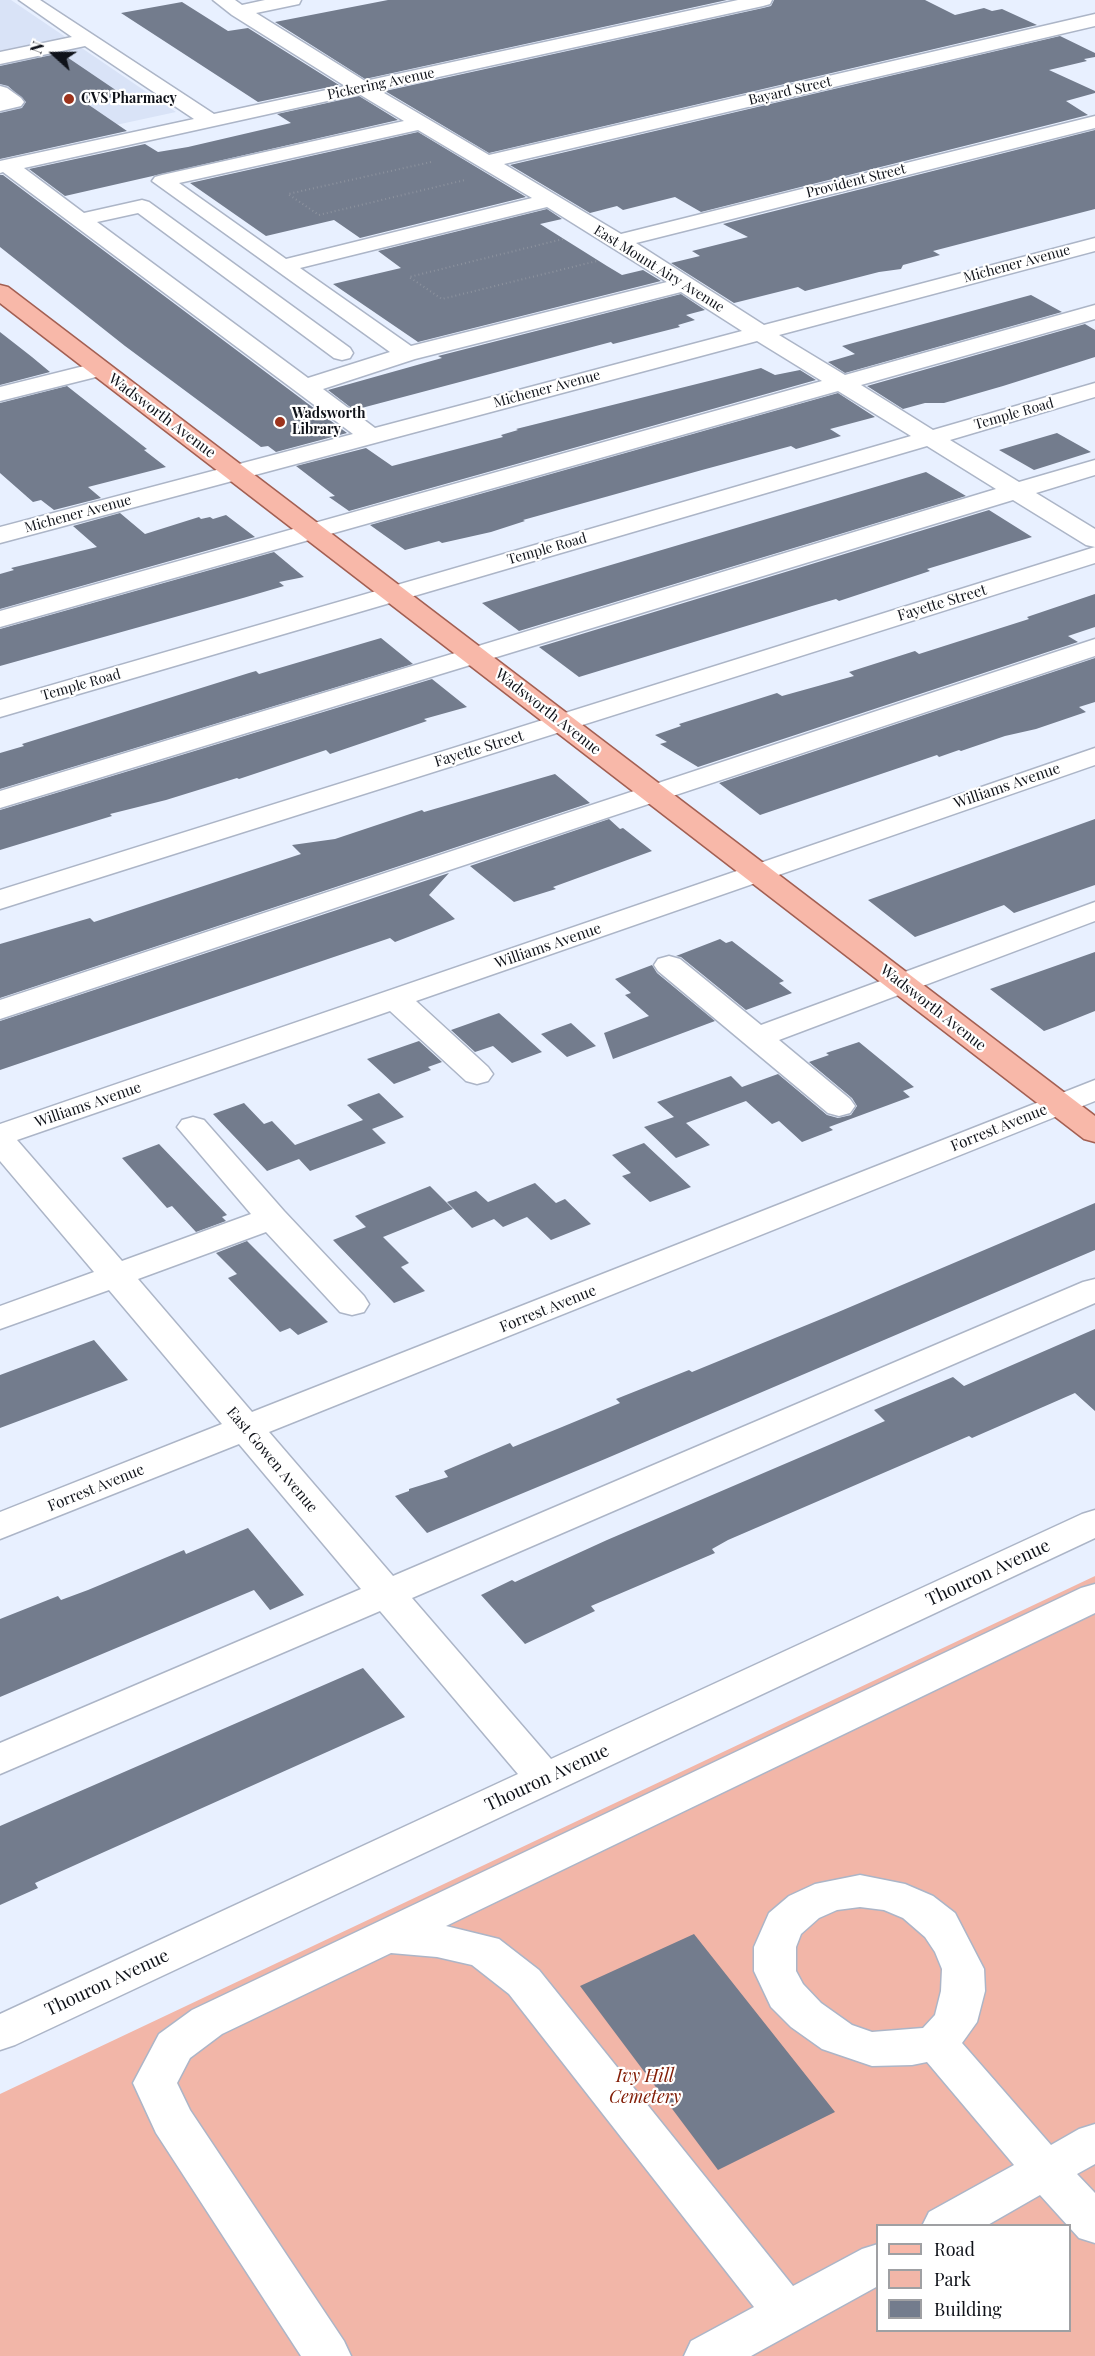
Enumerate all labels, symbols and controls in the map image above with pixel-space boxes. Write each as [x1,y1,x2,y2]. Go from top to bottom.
north arrow [24,24,84,84]
text: N [25,38,49,57]
street label: Pickering Avenue [326,64,436,104]
street label: Bayard Street [747,73,833,109]
place label: CVS Pharmacy [81,91,177,107]
marker: CVS Pharmacy [62,92,76,106]
street label: Provident Street [804,160,908,202]
street label: East Mount Airy Avenue [591,222,727,316]
street label: Michener Avenue [962,242,1072,286]
street label: Michener Avenue [492,367,602,411]
street label: Wadsworth Avenue [105,370,219,462]
street label: Temple Road [972,395,1056,433]
place label: Wadsworth Library [292,406,365,438]
marker: Wadsworth Library [273,415,287,429]
street label: Michener Avenue [23,492,133,536]
street label: Temple Road [505,530,589,568]
street label: Fayette Street [895,581,989,625]
street label: Wadsworth Avenue [491,665,605,759]
street label: Temple Road [39,666,123,704]
street label: Fayette Street [432,727,526,771]
street label: Williams Avenue [951,759,1063,813]
street label: Williams Avenue [492,919,604,973]
street label: Wadsworth Avenue [876,961,990,1055]
street label: Williams Avenue [32,1078,144,1132]
street label: Forrest Avenue [948,1100,1050,1156]
street label: Forrest Avenue [497,1281,599,1337]
street label: East Gowen Avenue [223,1404,321,1516]
street label: Forrest Avenue [45,1460,147,1516]
street label: Thouron Avenue [923,1535,1053,1611]
street label: Thouron Avenue [482,1740,612,1816]
street label: Thouron Avenue [42,1945,172,2021]
park label: Ivy Hill Cemetery [609,2065,681,2108]
legend [876,2224,1071,2332]
text: Road [934,2237,975,2261]
text: Park [934,2267,971,2291]
text: Building [934,2297,1002,2321]

